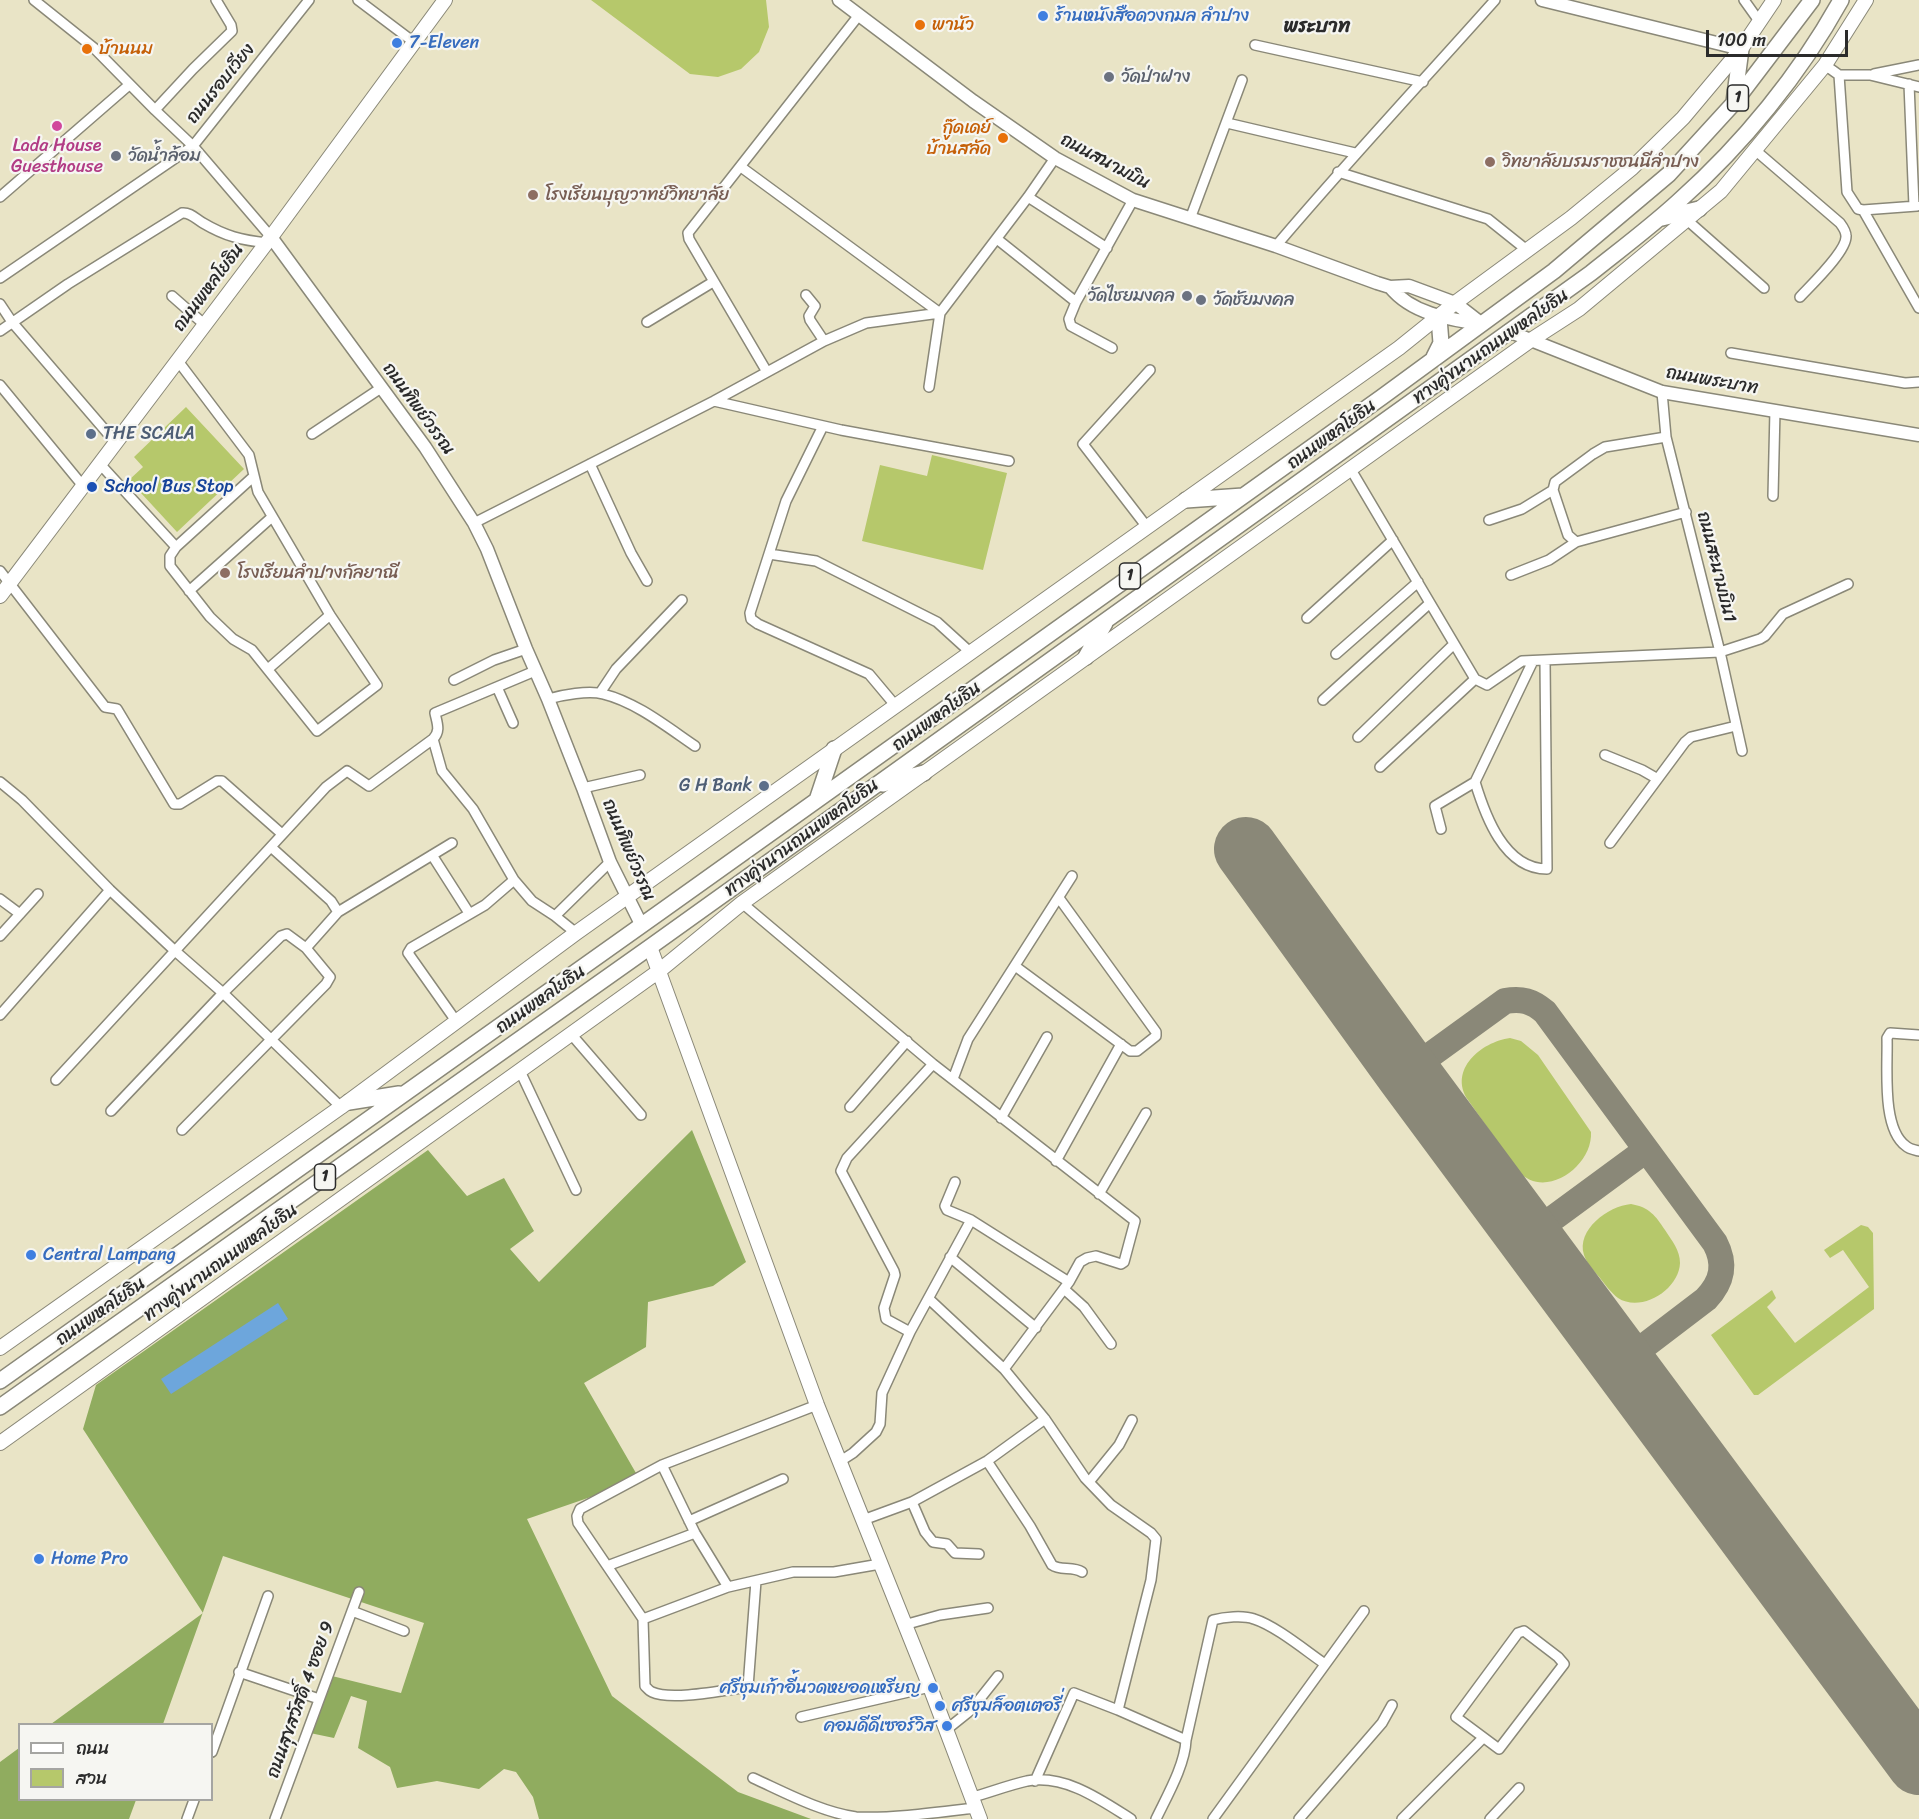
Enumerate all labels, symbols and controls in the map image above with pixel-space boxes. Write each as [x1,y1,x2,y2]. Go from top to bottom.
place label: ร้านหนังสือดวงกมล ลำปาง [1055,5,1249,27]
marker: ร้านหนังสือดวงกมล ลำปาง [1036,9,1050,23]
place label: พานัว [932,14,974,36]
district label: พระบาท [1284,15,1350,39]
marker: พานัว [913,18,927,32]
scale bar [1709,18,1852,56]
text: 100 m [1717,24,1766,56]
place label: 7-Eleven [409,32,479,54]
marker: 7-Eleven [390,36,404,50]
place label: บ้านนม [99,38,153,60]
street label: ถนนรอบเวียง [182,40,260,128]
marker: บ้านนม [80,42,94,56]
place label: วัดป่าฝาง [1121,66,1190,88]
marker: วัดป่าฝาง [1102,70,1116,84]
road number: 1 [1728,85,1748,111]
place label: กู๊ดเดย์ บ้านสลัด [927,117,991,160]
marker: Lada House Guesthouse [50,119,64,133]
street label: ถนนสนามบิน [1056,129,1154,195]
marker: กู๊ดเดย์ บ้านสลัด [996,131,1010,145]
place label: Lada House Guesthouse [11,135,103,178]
place label: วัดน้ำล้อม [128,145,201,167]
marker: วัดน้ำล้อม [109,149,123,163]
place label: วิทยาลัยบรมราชชนนีลำปาง [1502,151,1699,173]
marker: วิทยาลัยบรมราชชนนีลำปาง [1483,155,1497,169]
place label: โรงเรียนบุญวาทย์วิทยาลัย [545,184,729,206]
marker: โรงเรียนบุญวาทย์วิทยาลัย [526,188,540,202]
street label: ถนนพหลโยธิน [169,240,249,336]
place label: วัดไชยมงคล [1087,285,1175,307]
street label: ทางคู่ขนานถนนพหลโยธิน [1409,285,1573,409]
marker: วัดไชยมงคล [1180,289,1194,303]
place label: วัดชัยมงคล [1213,289,1294,311]
marker: วัดชัยมงคล [1194,293,1208,307]
street label: ถนนทิพย์วรรณ [377,359,459,459]
street label: ถนนพระบาท [1664,362,1760,400]
street label: ถนนพหลโยธิน [1283,395,1381,475]
place label: THE SCALA [103,423,195,445]
marker: THE SCALA [84,427,98,441]
place label: School Bus Stop [104,476,234,498]
marker: School Bus Stop [85,480,99,494]
street label: ถนนสะนามบิน1 [1692,509,1740,625]
place label: โรงเรียนลำปางกัลยาณี [237,562,399,584]
road number: 1 [1120,563,1140,589]
marker: โรงเรียนลำปางกัลยาณี [218,566,232,580]
street label: ถนนพหลโยธิน [888,677,986,757]
place label: G H Bank [679,775,752,797]
street label: ทางคู่ขนานถนนพหลโยธิน [721,775,883,901]
marker: G H Bank [757,779,771,793]
street label: ถนนทิพย์วรรณ [597,796,659,904]
street label: ถนนพหลโยธิน [492,961,590,1039]
road number: 1 [314,1164,336,1190]
street label: ทางคู่ขนานถนนพหลโยธิน [140,1200,302,1326]
place label: Central Lampang [43,1244,176,1266]
marker: Central Lampang [24,1248,38,1262]
street label: ถนนพหลโยธิน [52,1273,150,1351]
place label: Home Pro [51,1548,128,1570]
marker: Home Pro [32,1552,46,1566]
street label: ถนนสุขสวัสดิ์ 4 ซอย 9 [263,1619,339,1781]
place label: ศรีชุมเก้าอี้นวดหยอดเหรียญ [720,1677,921,1699]
marker: ศรีชุมเก้าอี้นวดหยอดเหรียญ [926,1681,940,1695]
place label: ศรีชุมล็อตเตอรี่ [952,1695,1061,1717]
marker: ศรีชุมล็อตเตอรี่ [933,1699,947,1713]
place label: คอมดีดีเซอร์วิส [824,1715,935,1737]
marker: คอมดีดีเซอร์วิส [940,1719,954,1733]
legend [18,1723,213,1801]
text: ถนน [76,1732,109,1764]
text: สวน [76,1762,108,1794]

